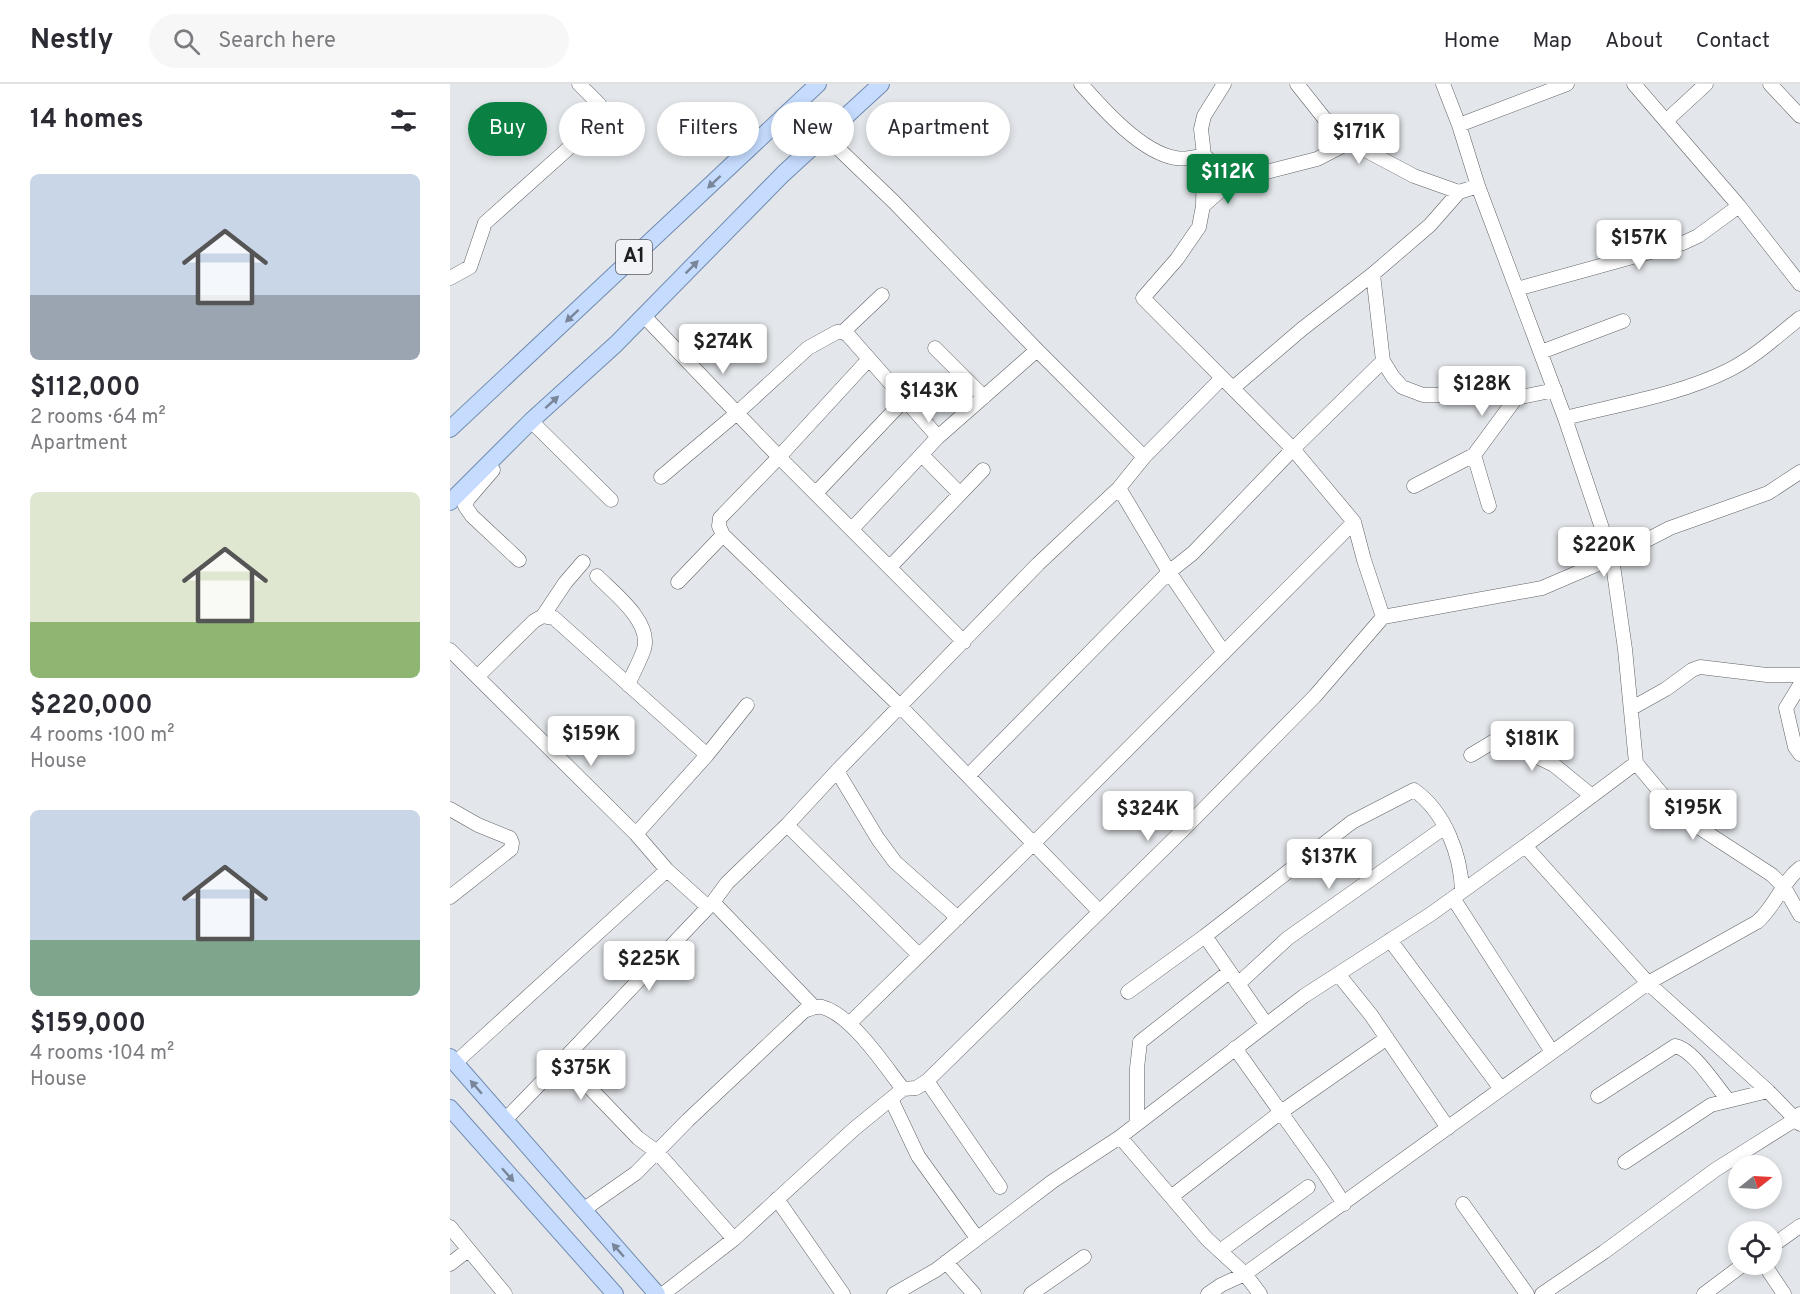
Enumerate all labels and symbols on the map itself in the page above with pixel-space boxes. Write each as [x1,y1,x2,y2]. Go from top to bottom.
pin: $171K [1317,114,1401,165]
pin: $112K [1186,154,1270,205]
one-way arrow [707,175,722,188]
pin: $157K [1597,220,1681,271]
road number: A1 [616,240,652,274]
one-way arrow [685,259,699,274]
one-way arrow [565,308,579,322]
pin: $274K [681,324,765,375]
pin: $128K [1440,366,1524,417]
pin: $143K [887,373,971,424]
one-way arrow [544,395,559,409]
pin: $220K [1562,527,1646,578]
pin: $159K [549,716,633,767]
pin: $181K [1490,721,1574,772]
pin: $195K [1651,790,1735,841]
pin: $324K [1106,791,1190,842]
pin: $137K [1287,839,1371,890]
pin: $225K [607,941,691,992]
pin: $375K [539,1050,623,1101]
one-way arrow [470,1080,483,1095]
north arrow [1728,1155,1782,1209]
one-way arrow [501,1167,514,1182]
one-way arrow [612,1243,625,1258]

